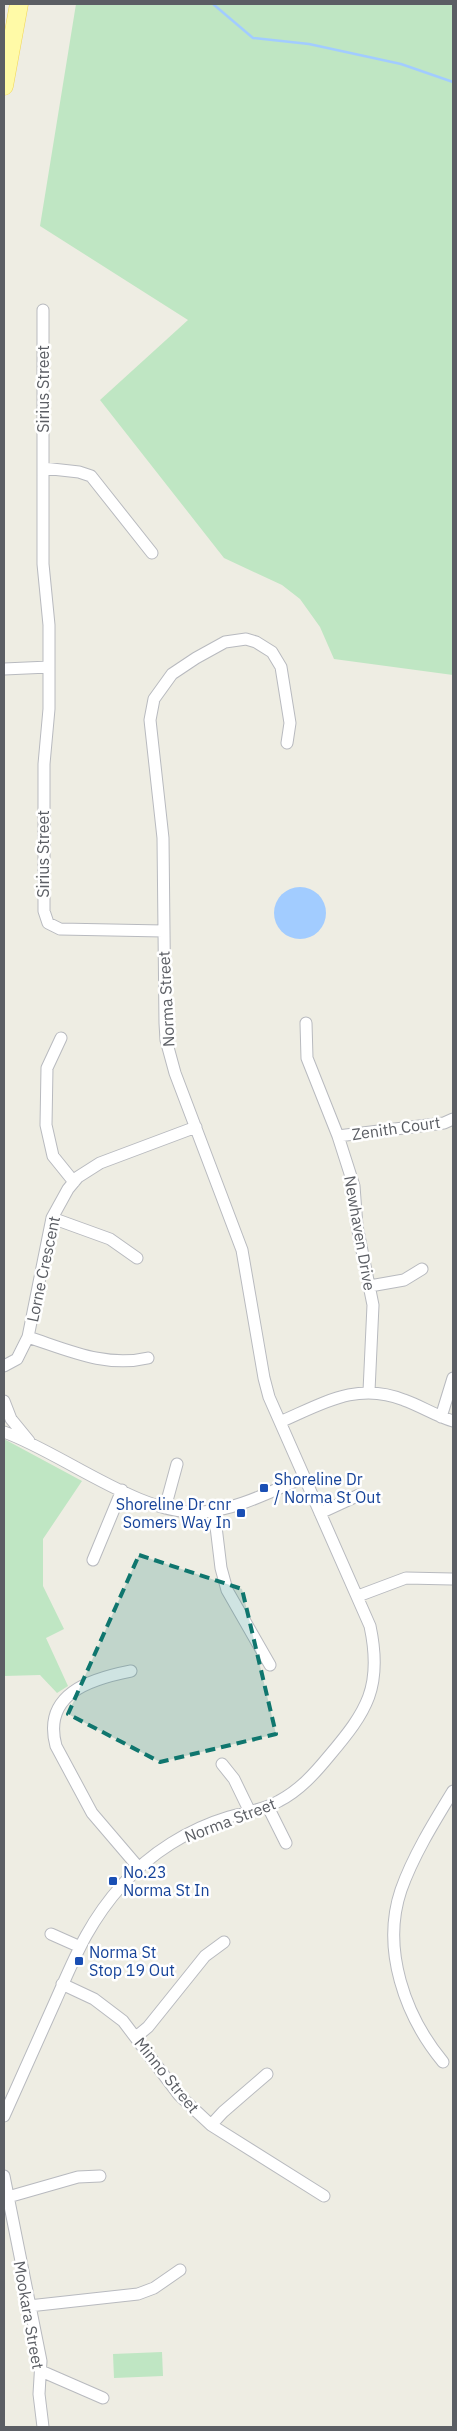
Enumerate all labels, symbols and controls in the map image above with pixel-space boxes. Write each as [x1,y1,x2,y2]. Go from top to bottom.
street label: Sirius Street [33,345,53,433]
street label: Sirius Street [33,810,53,898]
street label: Norma Street [153,950,179,1048]
street label: Zenith Court [350,1112,442,1144]
street label: Newhaven Drive [340,1174,380,1292]
street label: Lorne Crescent [22,1214,64,1324]
place label: Shoreline Dr / Norma St Out [274,1469,381,1507]
marker: Shoreline Dr / Norma St Out [258,1482,270,1494]
place label: Shoreline Dr cnr Somers Way In [116,1494,231,1532]
marker: Shoreline Dr cnr Somers Way In [235,1507,247,1519]
street label: Norma Street [181,1793,279,1847]
place label: No.23 Norma St In [123,1862,210,1900]
marker: No.23 Norma St In [107,1875,119,1887]
place label: Norma St Stop 19 Out [89,1942,175,1980]
marker: Norma St Stop 19 Out [73,1955,85,1967]
street label: Minno Street [130,2033,204,2117]
street label: Mookara Street [10,2259,48,2371]

